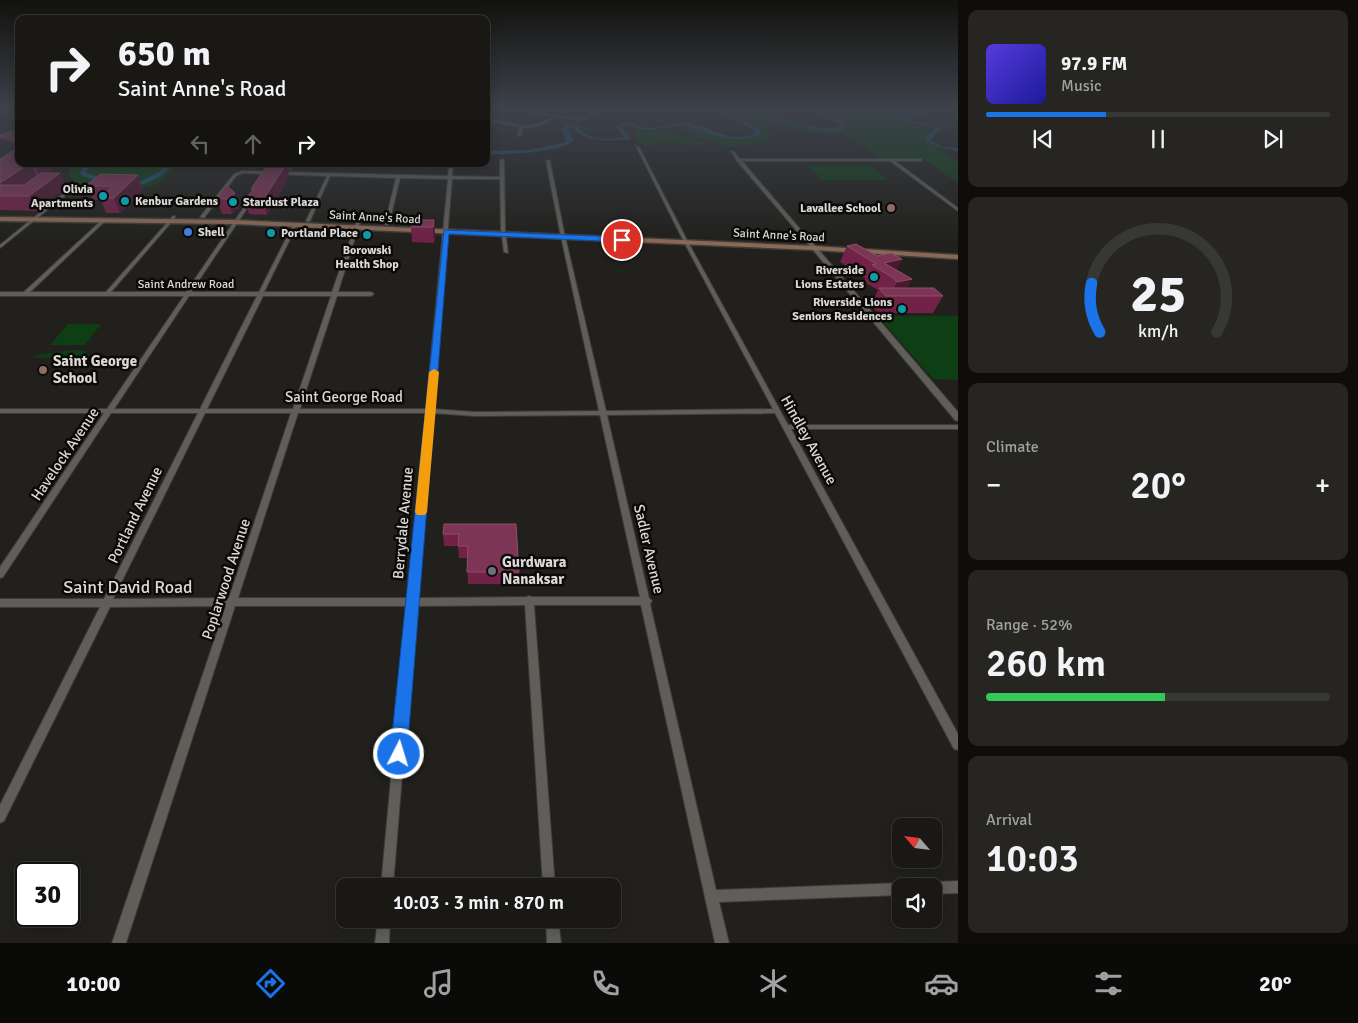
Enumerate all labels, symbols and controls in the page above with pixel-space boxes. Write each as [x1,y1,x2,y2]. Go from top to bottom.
text: 650 m [118,32,211,75]
icon: right [35,35,100,100]
text: 97.9 FM [1061,52,1127,76]
text: Saint Anne's Road [118,75,286,102]
text: Music [1061,76,1102,96]
icon: previous [1029,125,1057,153]
icon: pause [1144,125,1172,153]
icon: next [1259,125,1287,153]
icon: left [186,130,214,158]
icon: ahead [239,130,267,158]
icon: right [292,130,320,158]
place label: Olivia Apartments [31,182,94,211]
marker: Olivia Apartments [97,190,109,202]
place label: Kenbur Gardens [135,194,219,209]
marker: Kenbur Gardens [119,195,131,207]
place label: Stardust Plaza [243,195,319,210]
marker: Stardust Plaza [227,196,239,208]
place label: Lavallee School [800,201,881,216]
marker: Lavallee School [885,202,897,214]
street label: Saint Anne's Road [329,208,421,227]
pin [601,219,643,261]
place label: Shell [198,225,225,240]
marker: Shell [182,226,194,238]
place label: Portland Place [281,226,358,241]
icon: arrive [608,226,636,254]
street label: Saint Anne's Road [733,226,825,245]
marker: Portland Place [265,227,277,239]
marker: Borowski Health Shop [361,229,373,241]
place label: Borowski Health Shop [335,243,399,272]
text: 25 [1130,262,1186,326]
place label: Riverside Lions Estates [795,263,865,292]
marker: Riverside Lions Estates [868,271,880,283]
street label: Saint Andrew Road [138,277,234,292]
place label: Riverside Lions Seniors Residences [792,295,893,324]
marker: Riverside Lions Seniors Residences [896,303,908,315]
text: km/h [1138,320,1178,342]
place label: Saint George School [53,352,137,387]
marker: Saint George School [37,364,49,376]
street label: Saint George Road [285,388,403,406]
street label: Hindley Avenue [777,392,841,488]
street label: Havelock Avenue [27,404,103,504]
text: Climate [986,437,1039,457]
text: 20° [1130,462,1186,509]
street label: Portland Avenue [104,464,166,566]
street label: Berrydale Avenue [389,466,417,580]
text: − [986,468,1001,502]
text: + [1315,468,1330,502]
street label: Sadler Avenue [630,502,668,596]
street label: Poplarwood Avenue [198,516,254,642]
place label: Gurdwara Nanaksar [502,553,567,588]
marker: Gurdwara Nanaksar [486,565,498,577]
street label: Saint David Road [63,576,193,598]
text: Range · 52% [986,615,1072,635]
text: 260 km [986,640,1106,687]
position arrow [372,727,424,779]
text: Arrival [986,810,1032,830]
north arrow [892,818,942,868]
map controls [892,818,942,928]
text: 10:03 [986,835,1079,882]
speed limit sign: 30 [15,862,80,927]
button: sound [892,878,942,928]
text: 10:03 · 3 min · 870 m [393,891,564,915]
icon: directions [253,966,288,1001]
icon: music [421,966,456,1001]
icon: phone [588,966,623,1001]
icon: climate [756,966,791,1001]
icon: car [924,966,959,1001]
icon: filters [1091,966,1126,1001]
text: 10:00 [66,970,120,997]
text: 20° [1259,970,1292,997]

